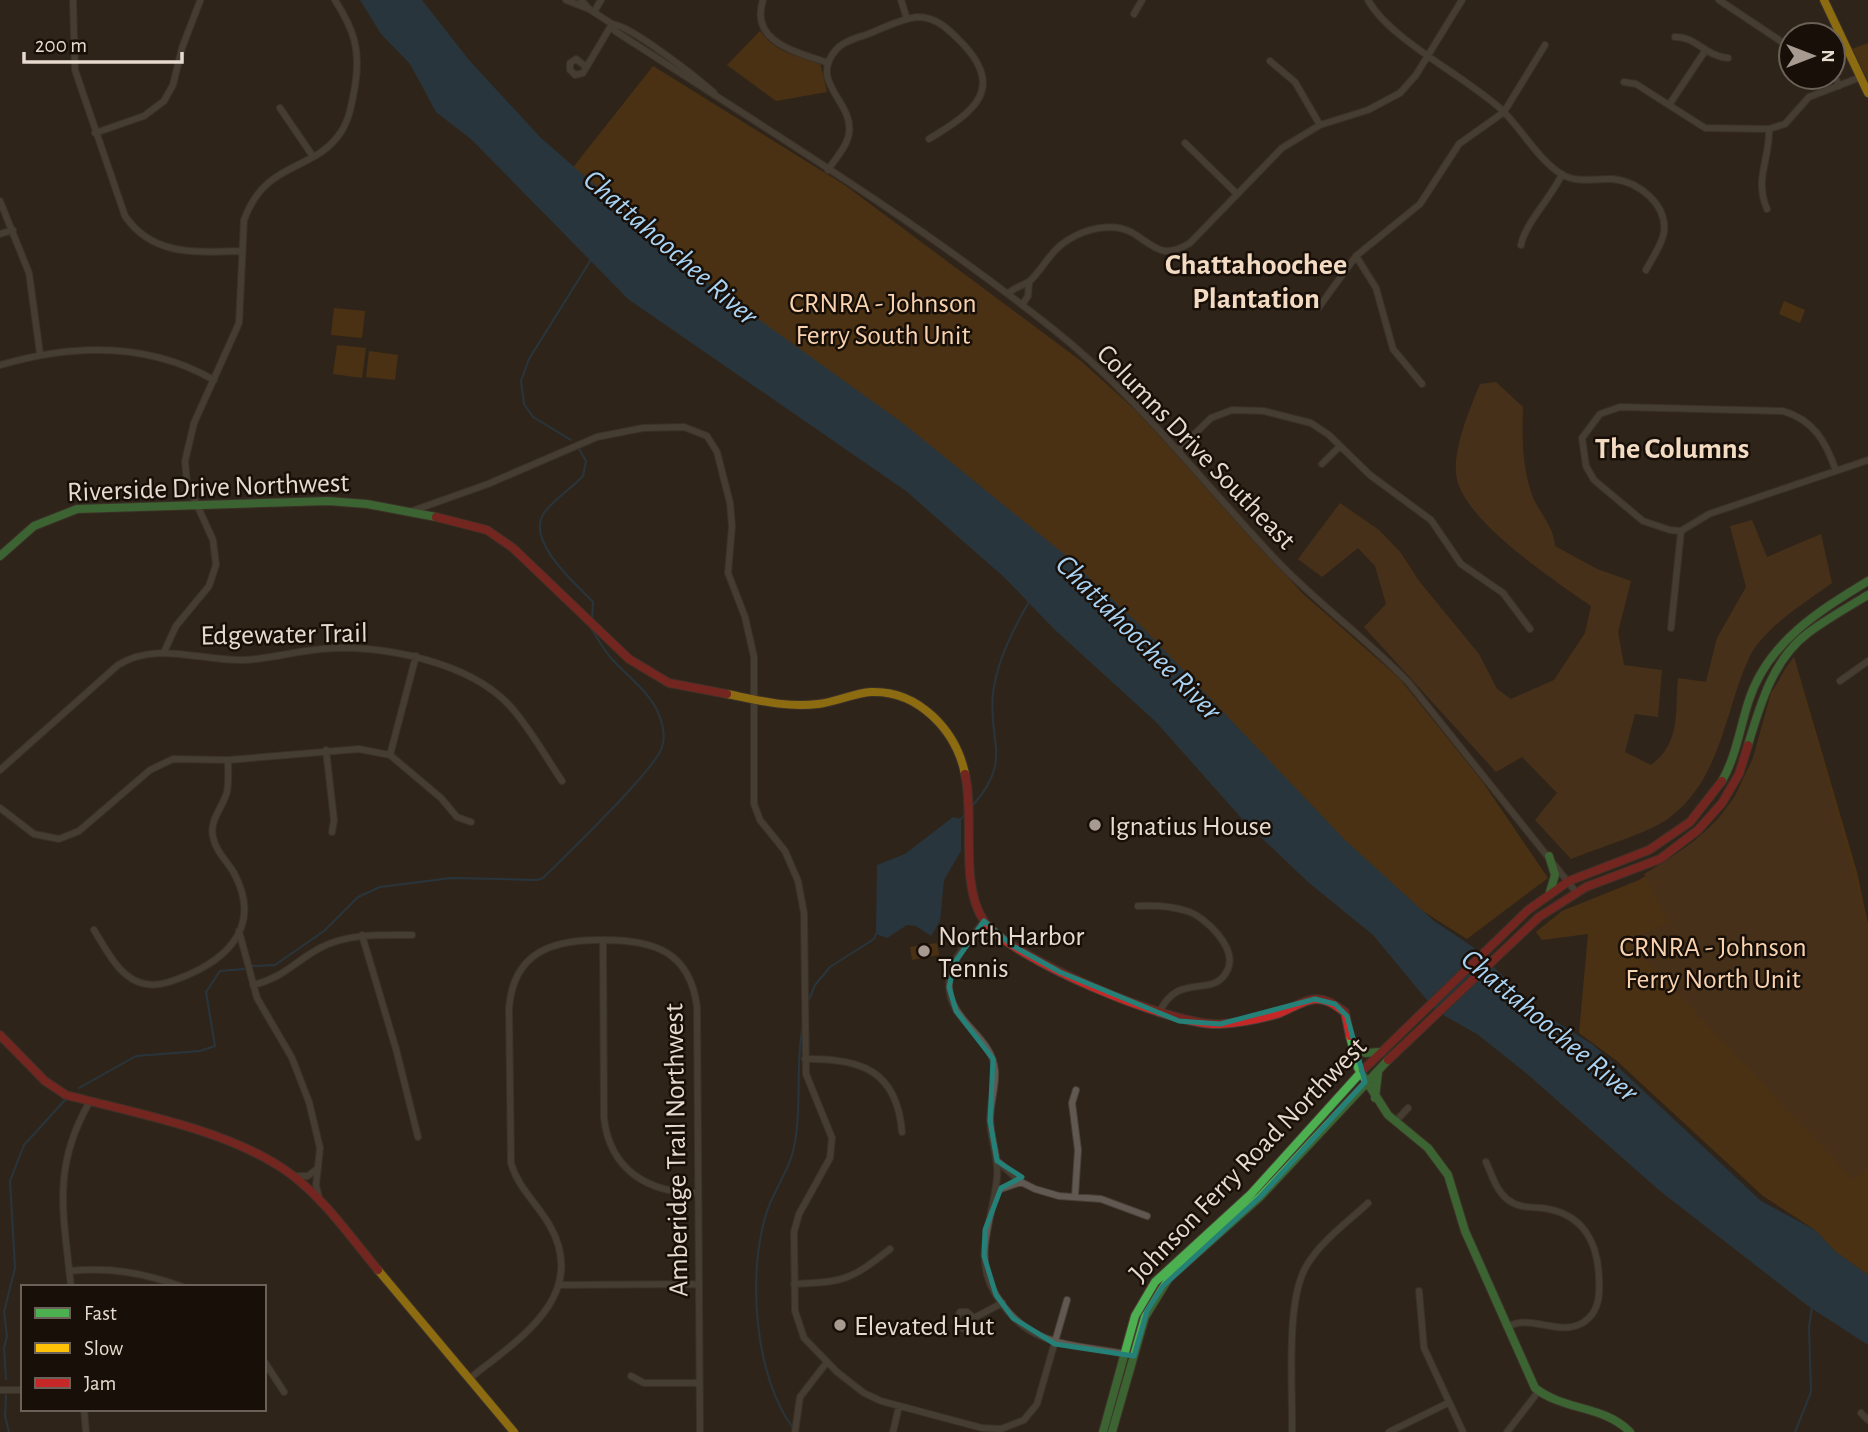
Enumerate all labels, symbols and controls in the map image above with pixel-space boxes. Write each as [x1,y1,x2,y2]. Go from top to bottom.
scale bar [24,21,182,65]
north arrow [1777,21,1847,91]
text: 200 m [35,35,87,56]
text: N [1818,49,1837,63]
water label: Chattahoochee River [577,164,764,332]
district label: Chattahoochee Plantation [1165,250,1347,314]
park label: CRNRA - Johnson Ferry South Unit [789,290,977,350]
street label: Columns Drive Southeast [1091,340,1300,555]
district label: The Columns [1595,434,1749,464]
street label: Riverside Drive Northwest [66,469,350,507]
water label: Chattahoochee River [1050,549,1228,727]
street label: Edgewater Trail [200,620,368,650]
place label: Ignatius House [1109,813,1272,841]
marker: Ignatius House [1087,817,1103,833]
place label: North Harbor Tennis [938,923,1084,983]
park label: CRNRA - Johnson Ferry North Unit [1619,934,1807,994]
marker: North Harbor Tennis [916,943,932,959]
water label: Chattahoochee River [1455,944,1644,1109]
street label: Amberidge Trail Northwest [660,1003,694,1297]
street label: Johnson Ferry Road Northwest [1125,1033,1372,1288]
legend [21,1285,266,1411]
text: Fast [84,1303,117,1324]
place label: Elevated Hut [854,1313,994,1341]
marker: Elevated Hut [832,1317,848,1333]
text: Slow [84,1338,123,1359]
text: Jam [84,1373,116,1394]

